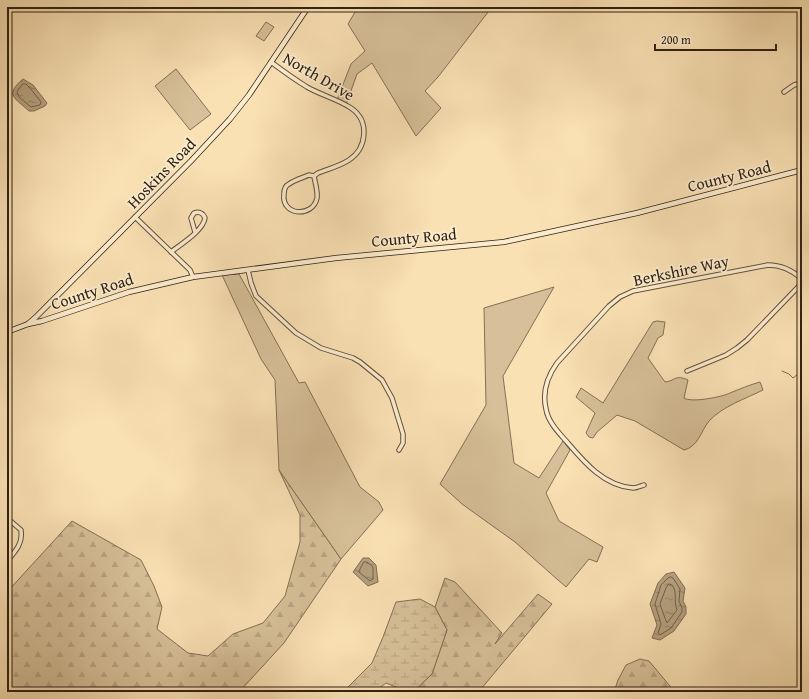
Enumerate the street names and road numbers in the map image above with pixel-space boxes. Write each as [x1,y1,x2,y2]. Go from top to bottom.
street label: North Drive [279,46,359,106]
street label: Hoskins Road [121,132,201,214]
street label: County Road [685,154,774,198]
street label: County Road [371,221,458,253]
street label: Berkshire Way [631,248,731,292]
street label: County Road [48,266,137,316]

